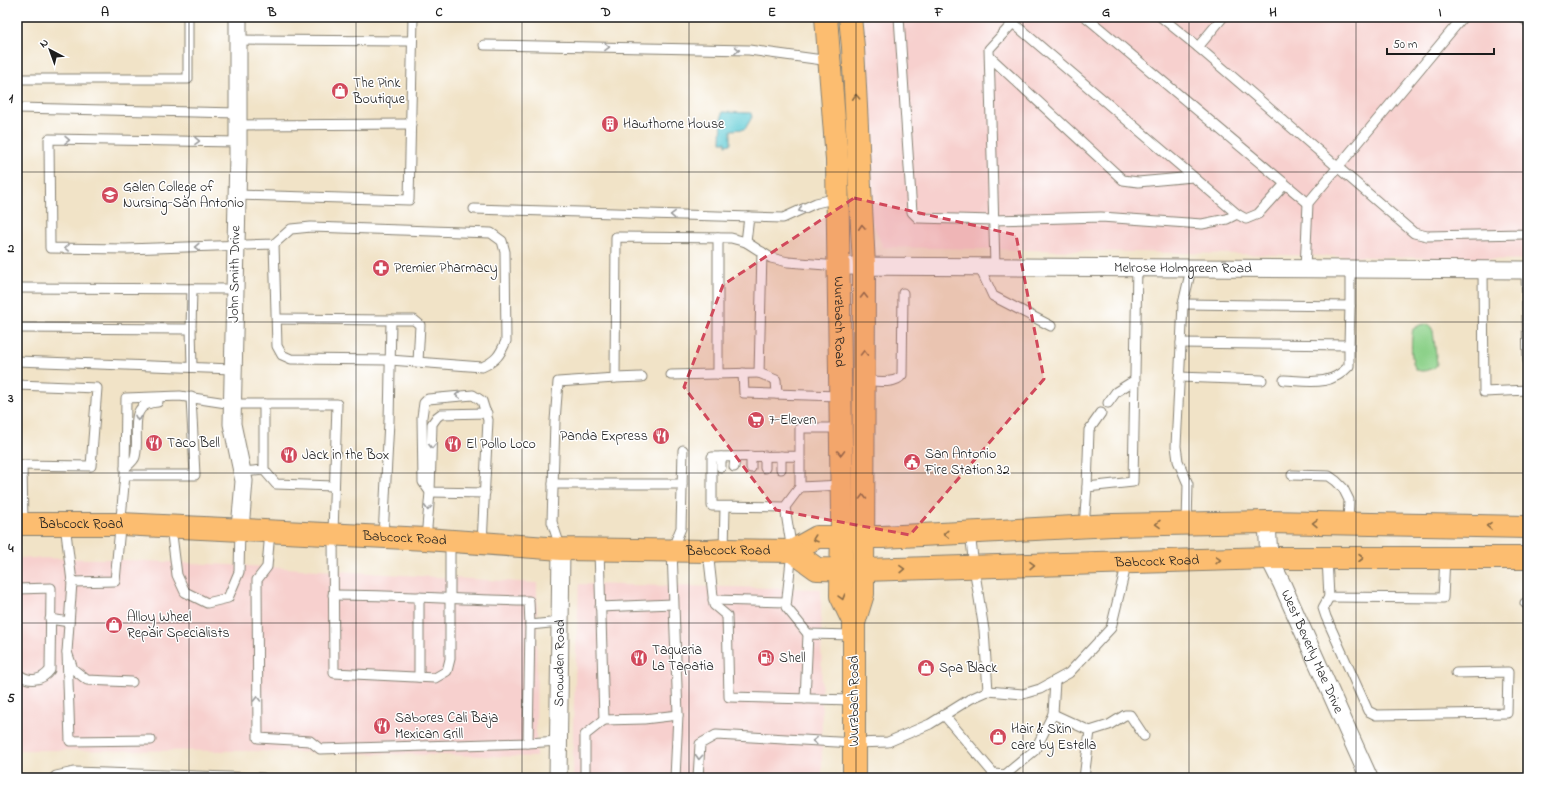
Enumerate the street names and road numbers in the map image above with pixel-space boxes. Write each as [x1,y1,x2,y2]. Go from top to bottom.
street label: John Smith Drive [224,224,246,323]
street label: Melrose Holmgreen Road [1114,257,1252,280]
street label: Wurzbach Road [828,276,850,367]
street label: Babcock Road [38,514,123,535]
street label: Babcock Road [361,525,448,551]
street label: Babcock Road [685,540,771,562]
street label: Babcock Road [1114,550,1200,573]
street label: West Beverly Mae Drive [1275,586,1349,717]
street label: Snowden Road [548,619,571,707]
street label: Wurzbach Road [844,655,865,746]

